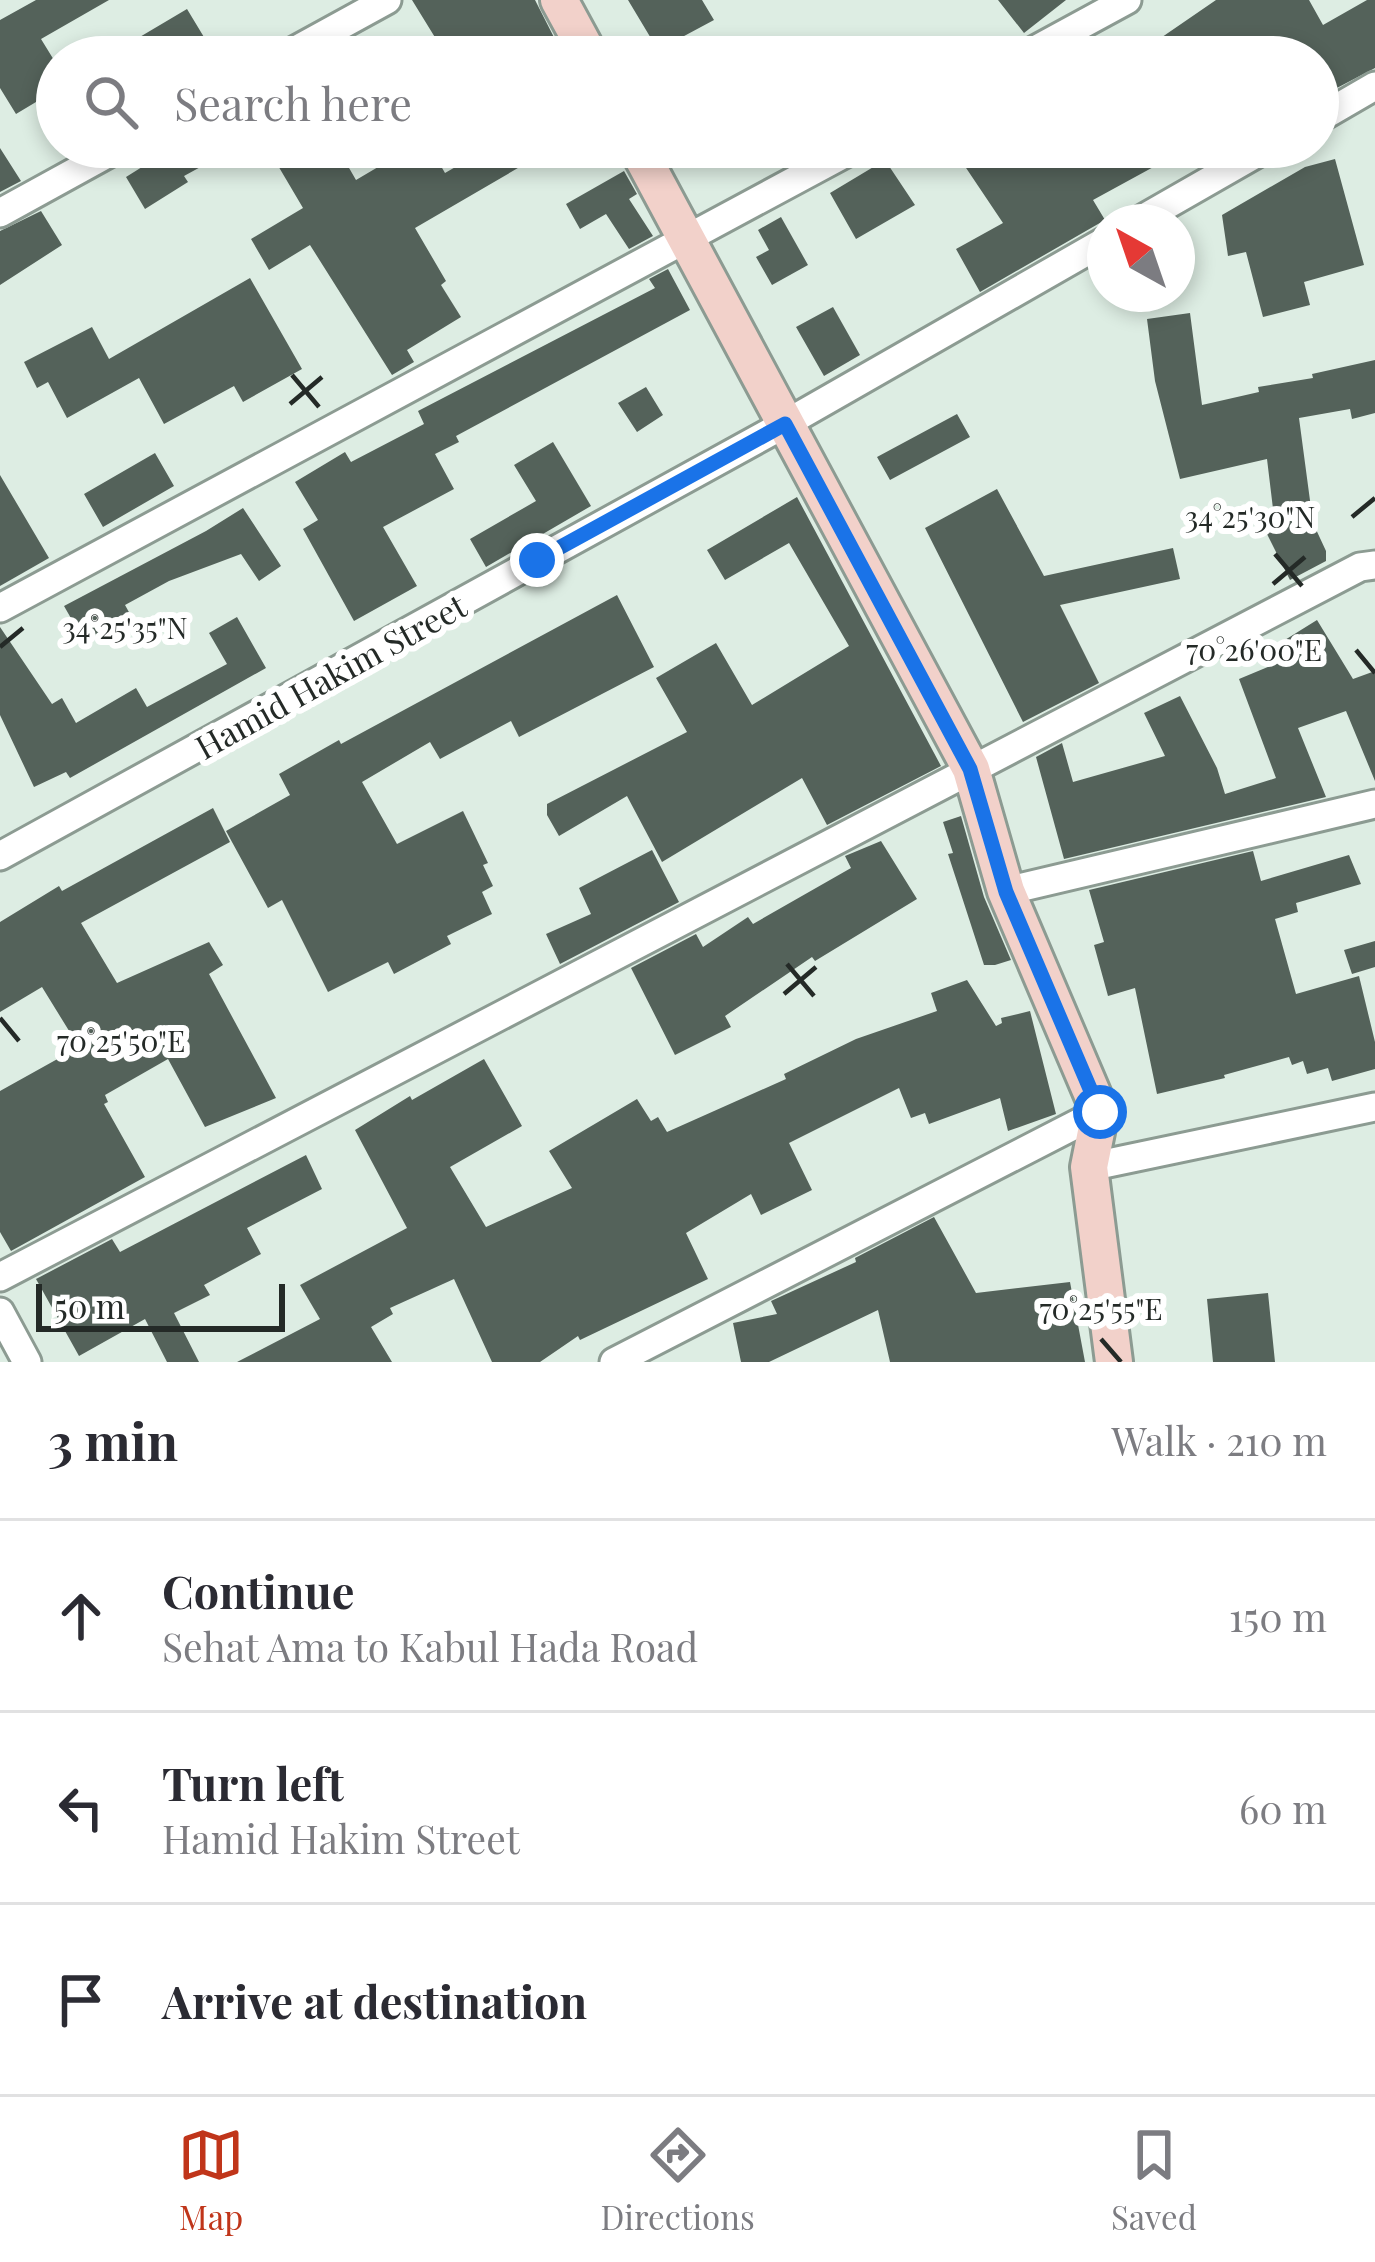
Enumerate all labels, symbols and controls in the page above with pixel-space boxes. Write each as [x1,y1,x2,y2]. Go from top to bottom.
search box [36,36,1339,168]
icon: search [78,69,144,135]
text: Search here [174,72,412,132]
north arrow [1087,204,1195,312]
text: 34°25'30"N [1185,496,1315,536]
route end [510,533,564,587]
street label: Hamid Hakim Street [187,582,474,768]
text: 34°25'35"N [62,607,188,647]
text: 70°26'00"E [1186,629,1322,669]
text: 70°25'50"E [57,1020,185,1060]
route start [1073,1085,1127,1139]
scale bar [36,1278,285,1331]
text: 50 m [54,1283,125,1327]
text: 70°25'55"E [1039,1288,1163,1328]
text: 3 min [48,1406,178,1474]
text: Walk · 210 m [1112,1414,1327,1466]
text: Continue [162,1560,354,1620]
icon: ahead [48,1583,114,1649]
text: 150 m [1229,1590,1327,1642]
text: Sehat Ama to Kabul Hada Road [162,1620,698,1672]
text: Turn left [162,1752,344,1812]
icon: left [48,1775,114,1841]
text: 60 m [1239,1782,1327,1834]
text: Hamid Hakim Street [162,1812,520,1864]
icon: arrive [48,1967,114,2033]
text: Arrive at destination [162,1970,587,2030]
tab: Map [178,2122,244,2238]
tab: Directions [600,2122,755,2238]
tab: Saved [1111,2122,1197,2238]

